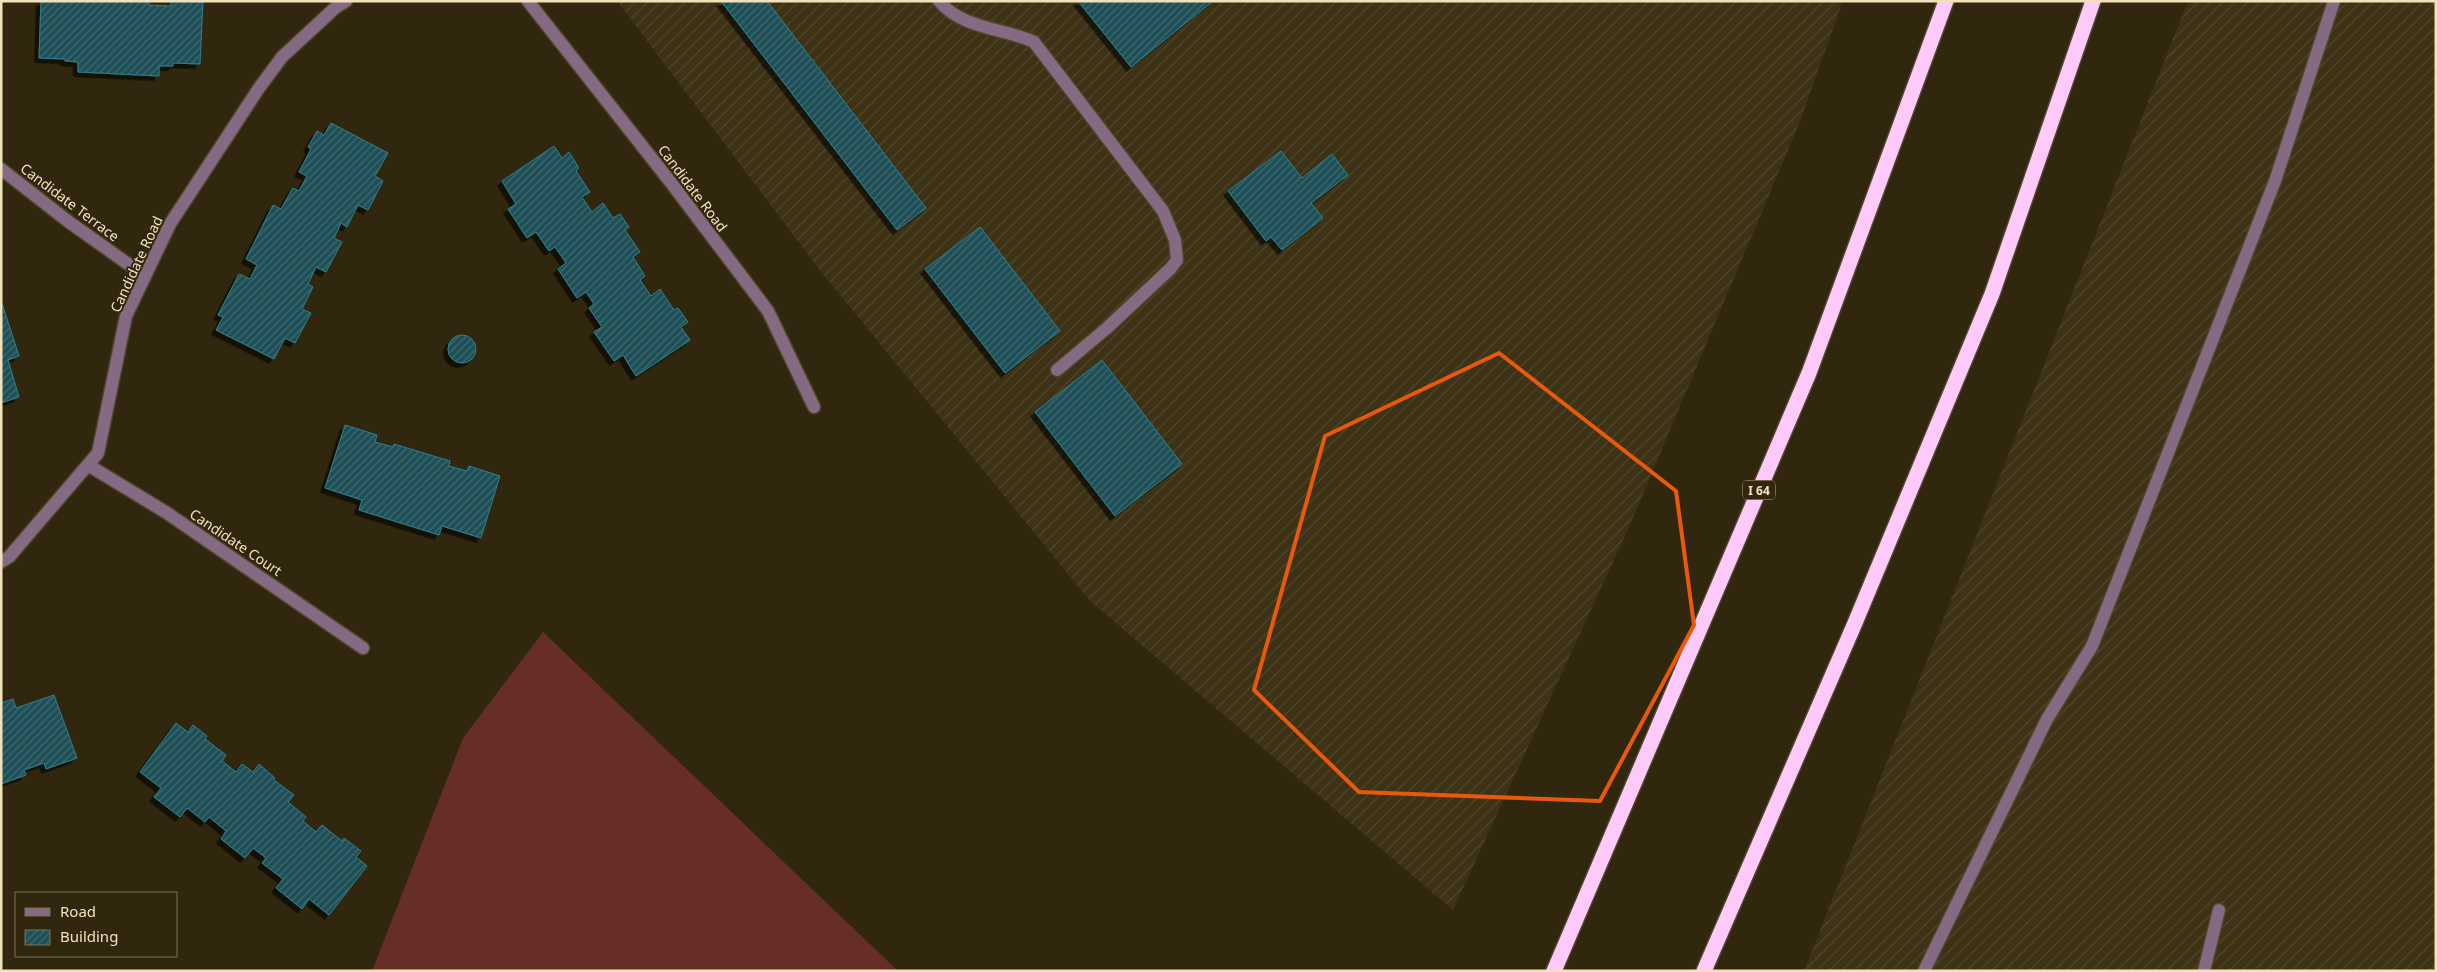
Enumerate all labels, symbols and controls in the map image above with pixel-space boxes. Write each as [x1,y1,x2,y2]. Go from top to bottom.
street label: Candidate Road [654,141,732,235]
street label: Candidate Terrace [17,159,123,245]
street label: Candidate Road [105,213,167,315]
road number: I 64 [1743,480,1775,500]
street label: Candidate Court [186,504,286,580]
legend [15,892,178,957]
text: Road [60,901,96,921]
text: Building [60,926,118,946]

